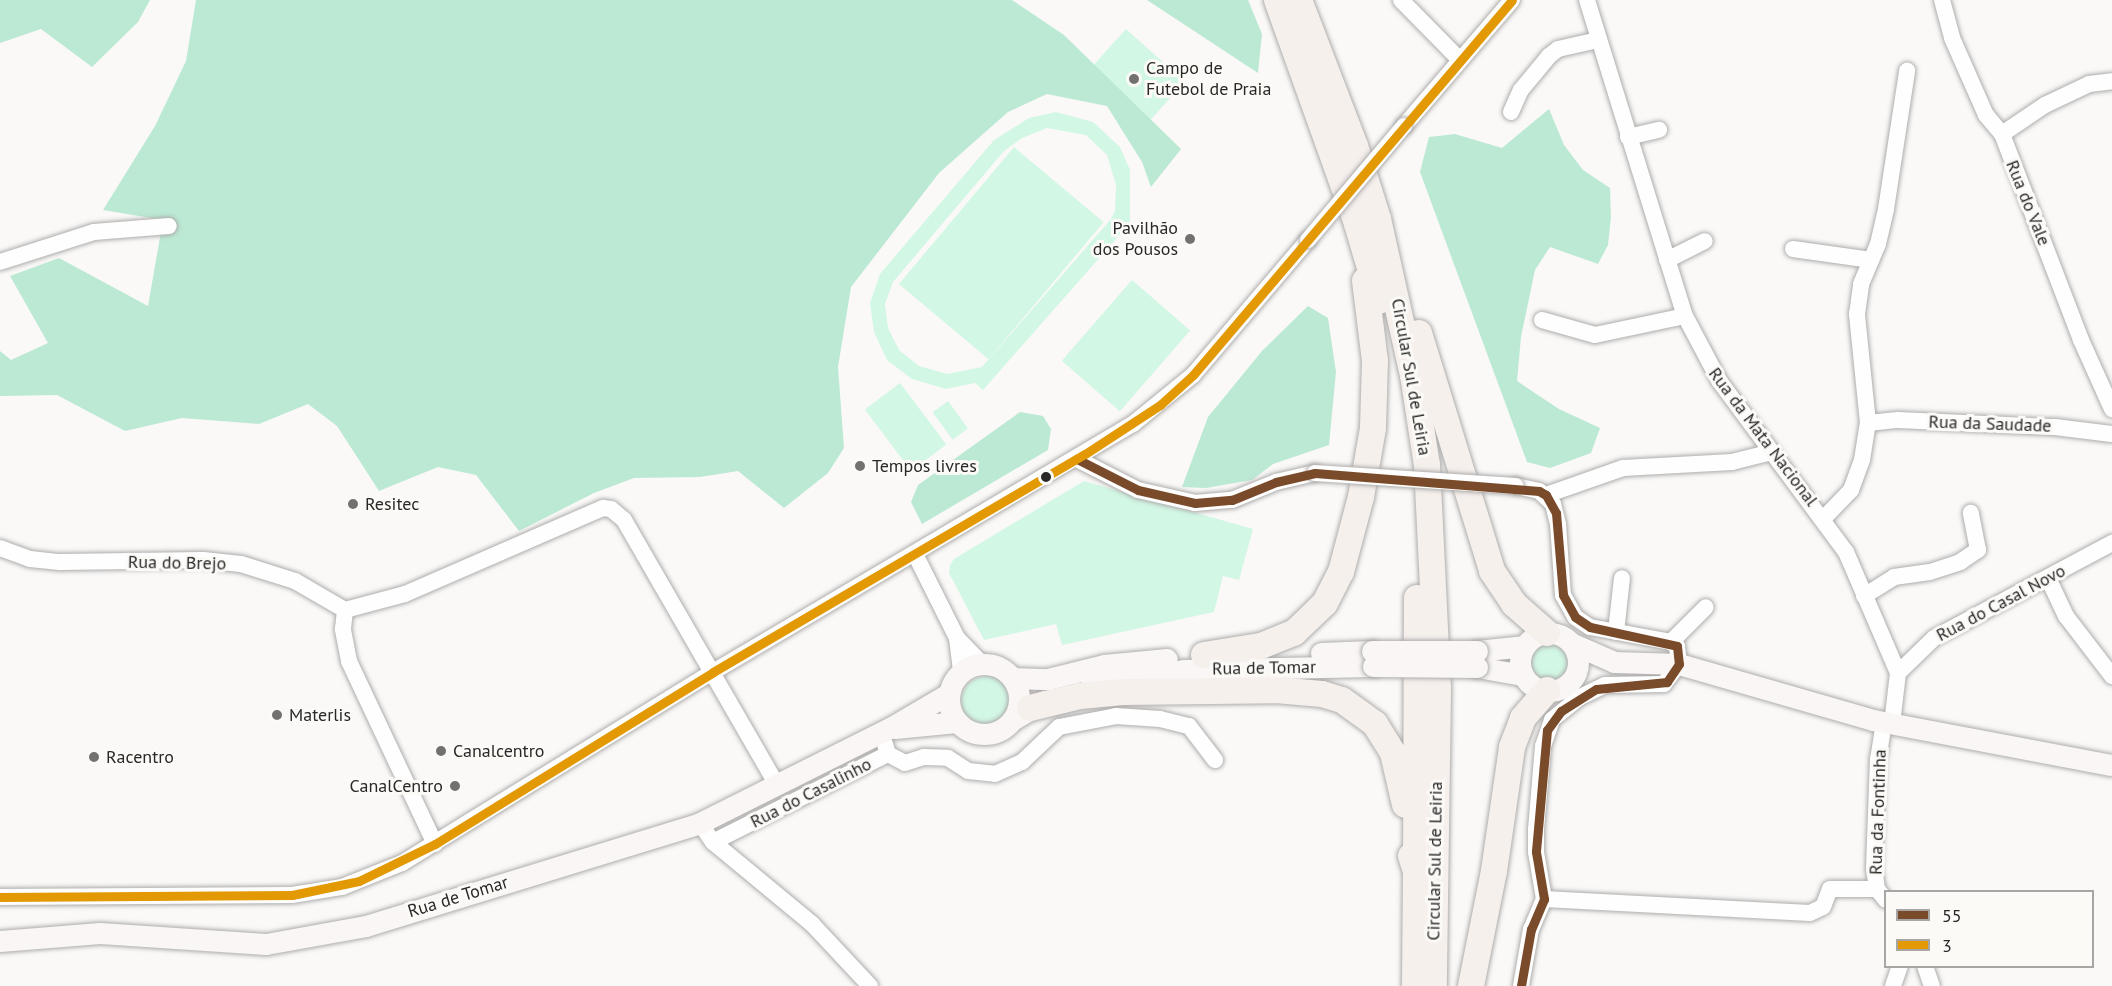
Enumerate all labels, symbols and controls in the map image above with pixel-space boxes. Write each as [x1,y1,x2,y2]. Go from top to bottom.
place label: Campo de Futebol de Praia [1146,58,1271,100]
marker: Campo de Futebol de Praia [1127,72,1141,86]
street label: Rua do Vale [2001,157,2055,249]
place label: Pavilhão dos Pousos [1093,218,1178,260]
marker: Pavilhão dos Pousos [1183,232,1197,246]
street label: Circular Sul de Leiria [1387,297,1435,457]
street label: Rua da Mata Nacional [1704,363,1822,511]
street label: Rua da Saudade [1928,411,2052,437]
place label: Tempos livres [872,455,977,477]
marker: Tempos livres [853,459,867,473]
unlabelled marker [1040,471,1052,483]
place label: Resitec [365,493,419,515]
marker: Resitec [346,497,360,511]
street label: Rua do Brejo [128,551,226,575]
street label: Rua do Casal Novo [1933,560,2069,646]
street label: Rua de Tomar [1212,656,1316,680]
place label: Materlis [289,704,351,726]
marker: Materlis [270,708,284,722]
place label: Canalcentro [453,740,544,762]
marker: Canalcentro [434,744,448,758]
place label: Racentro [106,746,174,768]
street label: Rua da Fontinha [1865,749,1891,875]
marker: Racentro [87,750,101,764]
street label: Rua do Casalinho [747,753,875,833]
place label: CanalCentro [350,775,443,797]
marker: CanalCentro [448,779,462,793]
street label: Circular Sul de Leiria [1423,781,1447,941]
street label: Rua de Tomar [405,871,511,923]
legend [1884,890,2094,968]
text: 55 [1942,904,1962,927]
text: 3 [1942,934,1952,957]

